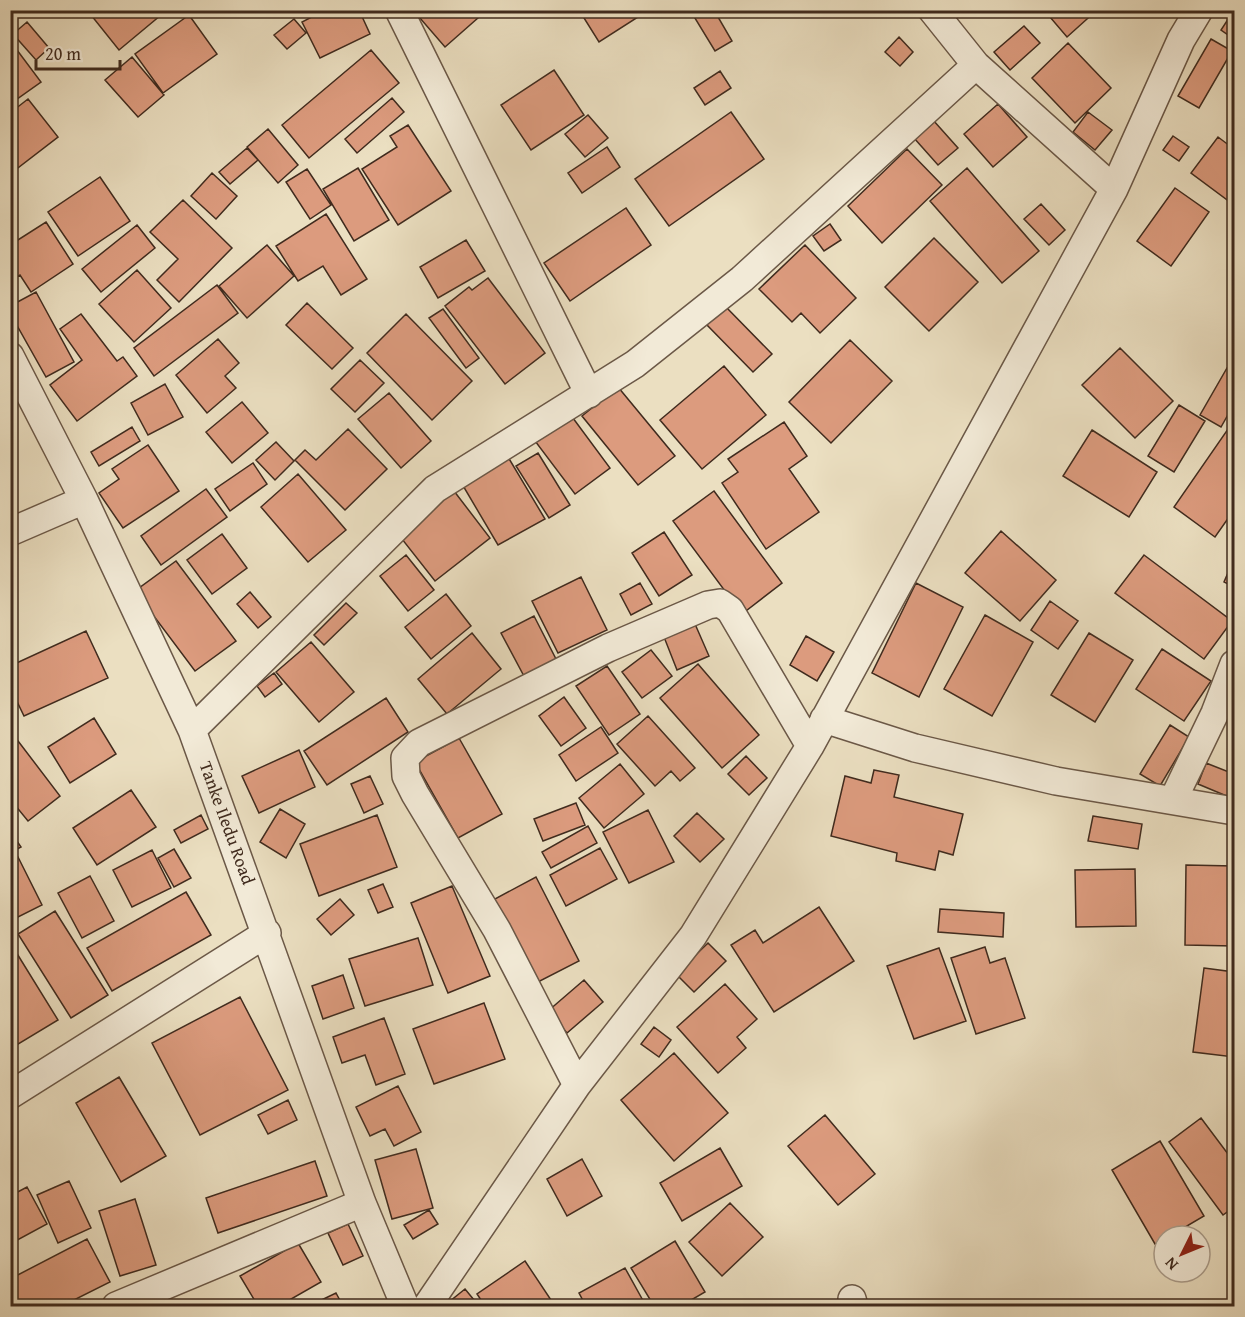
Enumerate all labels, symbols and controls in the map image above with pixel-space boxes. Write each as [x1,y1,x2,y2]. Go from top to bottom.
scale bar [36,33,120,71]
text: 20 m [45,40,81,67]
street label: Tanke Iledu Road [193,758,262,889]
north arrow [1152,1224,1212,1284]
text: N [1158,1252,1183,1276]

